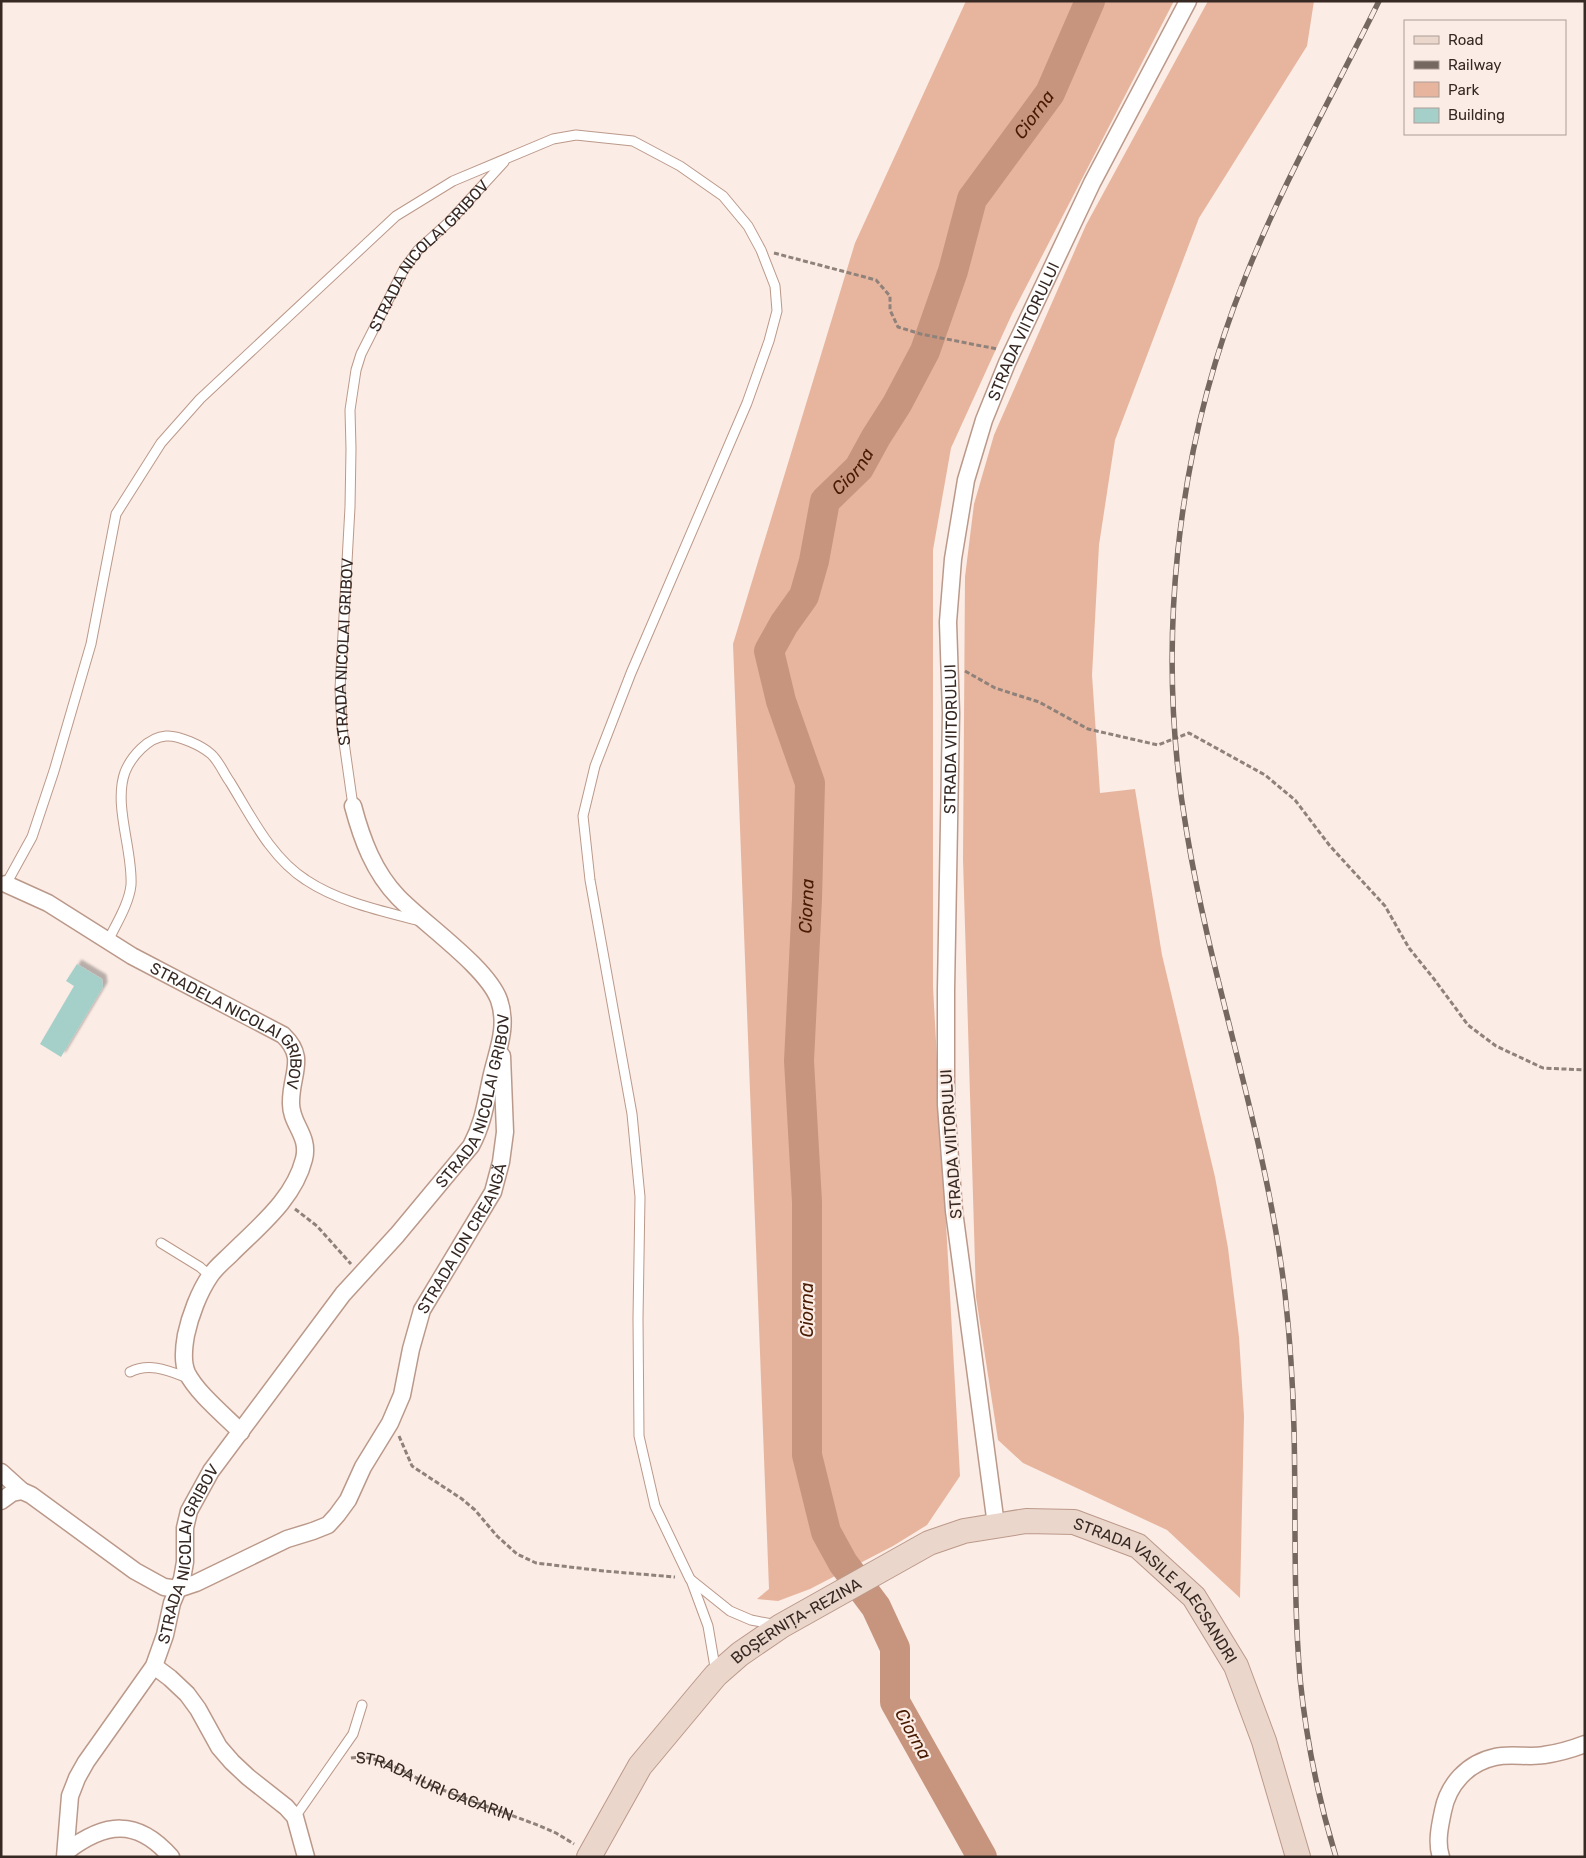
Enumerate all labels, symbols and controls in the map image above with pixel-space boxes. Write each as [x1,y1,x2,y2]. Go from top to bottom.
legend [1404,20,1566,135]
text: Road [1448,31,1484,49]
text: Railway [1448,56,1502,74]
text: Park [1448,81,1479,99]
water label: Ciorna [1009,86,1060,143]
text: Building [1448,106,1505,124]
street label: STRADA NICOLAI GRIBOV [365,176,493,334]
street label: STRADA VIITORULUI [983,259,1063,403]
water label: Ciorna [827,444,879,500]
street label: STRADA NICOLAI GRIBOV [330,558,357,747]
street label: STRADA VIITORULUI [940,664,961,814]
water label: Ciorna [794,878,819,934]
street label: STRADELA NICOLAI GRIBOV [147,958,306,1091]
street label: STRADA NICOLAI GRIBOV [431,1013,512,1191]
street label: STRADA VIITORULUI [936,1069,966,1219]
street label: STRADA ION CREANGĂ [413,1161,510,1317]
water label: Ciorna [796,1282,818,1337]
street label: STRADA NICOLAI GRIBOV [153,1460,222,1646]
street label: STRADA VASILE ALECSANDRI [1071,1513,1241,1667]
street label: BOȘERNIȚA-REZINA [727,1573,865,1667]
water label: Ciorna [890,1705,936,1764]
street label: STRADA IURI GAGARIN [356,1748,516,1825]

